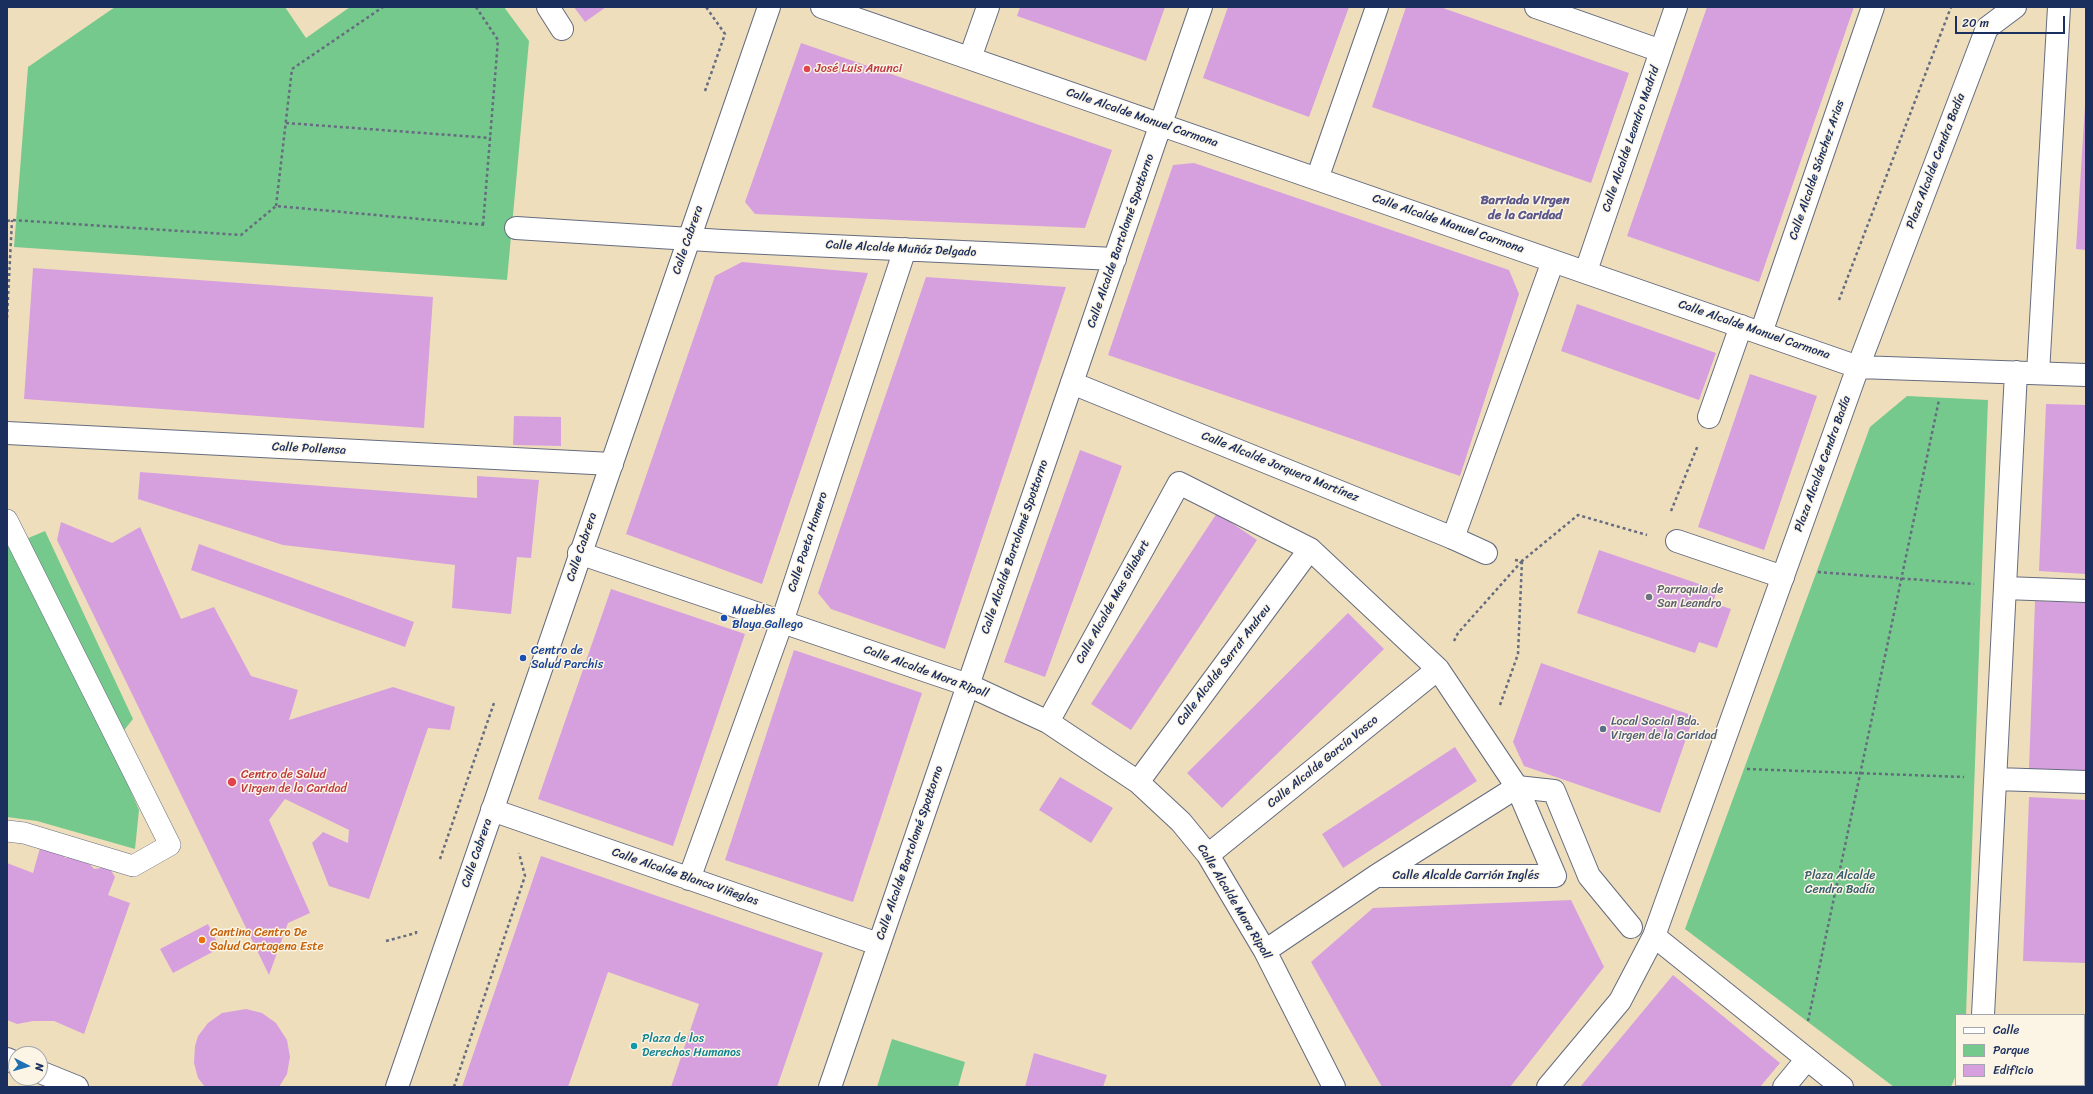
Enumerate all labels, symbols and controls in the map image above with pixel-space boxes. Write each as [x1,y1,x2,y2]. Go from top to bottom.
scale bar [1957,8,2067,34]
text: 20 m [1962,12,1989,34]
place label: José Luis Anunci [815,62,902,76]
marker: José Luis Anunci [802,64,812,74]
street label: Calle Alcalde Leandro Madrid [1599,64,1663,214]
street label: Calle Alcalde Manuel Carmona [1064,85,1220,151]
street label: Plaza Alcalde Cendra Badía [1904,91,1968,231]
street label: Calle Alcalde Sánchez Arias [1786,98,1848,242]
street label: Calle Alcalde Bartolomé Spottorno [1084,152,1158,330]
street label: Calle Alcalde Manuel Carmona [1370,191,1526,257]
district label: Barriada Virgen de la Caridad [1480,193,1570,224]
street label: Calle Cabrera [670,204,706,276]
street label: Calle Alcalde Muñóz Delgado [825,238,977,260]
street label: Calle Alcalde Manuel Carmona [1676,297,1832,363]
street label: Plaza Alcalde Cendra Badía [1792,394,1854,534]
street label: Calle Alcalde Jorquera Martínez [1199,429,1361,505]
street label: Calle Pollensa [272,440,346,458]
street label: Calle Alcalde Bartolomé Spottorno [978,458,1052,636]
street label: Calle Poeta Homero [785,490,831,594]
street label: Calle Cabrera [564,511,600,583]
street label: Calle Alcalde Mas Gilabert [1073,538,1153,666]
place label: Parroquia de San Leandro [1657,583,1723,611]
marker: Parroquia de San Leandro [1644,592,1654,602]
street label: Calle Alcalde Serrat Andreu [1174,602,1274,728]
place label: Muebles Blaya Gallego [732,604,803,632]
marker: Muebles Blaya Gallego [719,613,729,623]
street label: Calle Alcalde Mora Ripoll [862,643,990,701]
place label: Centro de Salud Parchis [531,644,603,672]
marker: Centro de Salud Parchis [518,653,528,663]
street label: Calle Alcalde García Vasco [1265,713,1381,811]
place label: Local Social Bda. Virgen de la Caridad [1611,715,1717,743]
marker: Local Social Bda. Virgen de la Caridad [1598,724,1608,734]
street label: Calle Alcalde Bartolomé Spottorno [873,764,947,942]
place label: Centro de Salud Virgen de la Caridad [241,768,347,796]
marker: Centro de Salud Virgen de la Caridad [226,776,238,788]
street label: Calle Cabrera [459,817,495,889]
street label: Calle Alcalde Mora Ripoll [1194,842,1274,962]
street label: Calle Alcalde Blanca Viñeglas [610,845,760,909]
street label: Calle Alcalde Carrión Inglés [1393,869,1539,883]
park label: Plaza Alcalde Cendra Badía [1805,869,1875,897]
place label: Cantina Centro De Salud Cartagena Este [210,926,324,954]
marker: Cantina Centro De Salud Cartagena Este [197,935,207,945]
legend [1955,1014,2085,1086]
text: Calle [1993,1019,2020,1041]
place label: Plaza de los Derechos Humanos [642,1032,741,1060]
text: Parque [1993,1039,2029,1061]
marker: Plaza de los Derechos Humanos [629,1041,639,1051]
north arrow [8,1046,48,1086]
text: Edificio [1993,1059,2033,1081]
text: N [30,1062,49,1072]

